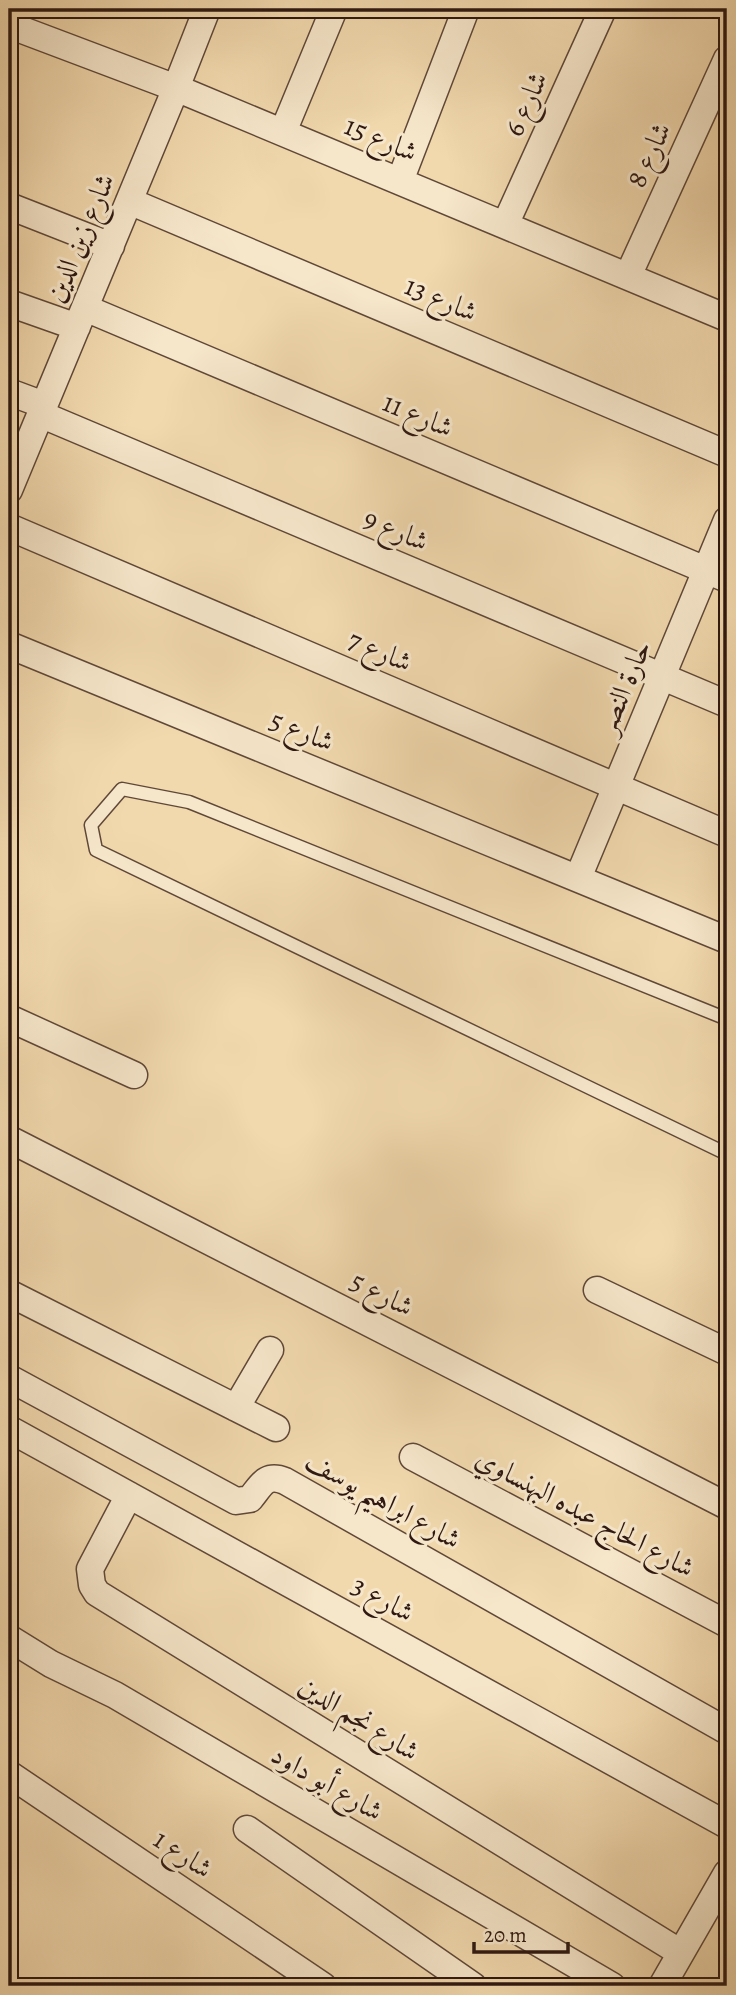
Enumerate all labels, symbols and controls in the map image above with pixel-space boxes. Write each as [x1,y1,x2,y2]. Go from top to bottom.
street label: شارع 6 [495,66,561,144]
street label: شارع 15 [337,107,423,175]
street label: شارع 8 [617,116,684,195]
street label: شارع زين الدين [36,168,128,310]
street label: شارع 13 [397,267,483,335]
street label: شارع 11 [375,383,459,450]
street label: شارع 9 [356,499,434,564]
street label: شارع 7 [341,621,418,685]
street label: حارة النصر [586,634,661,742]
street label: شارع 5 [263,701,340,765]
street label: شارع 5 [342,1262,420,1330]
street label: شارع الحاج عبده البهنساوي [466,1439,701,1592]
street label: شارع ابراهيم يوسف [294,1442,468,1565]
street label: شارع 3 [343,1566,421,1635]
street label: شارع نجم الدين [288,1666,427,1776]
street label: شارع أبو داود [262,1735,391,1834]
street label: شارع 1 [144,1820,220,1891]
scale bar [474,1911,568,1955]
text: 20 m [484,1921,527,1949]

